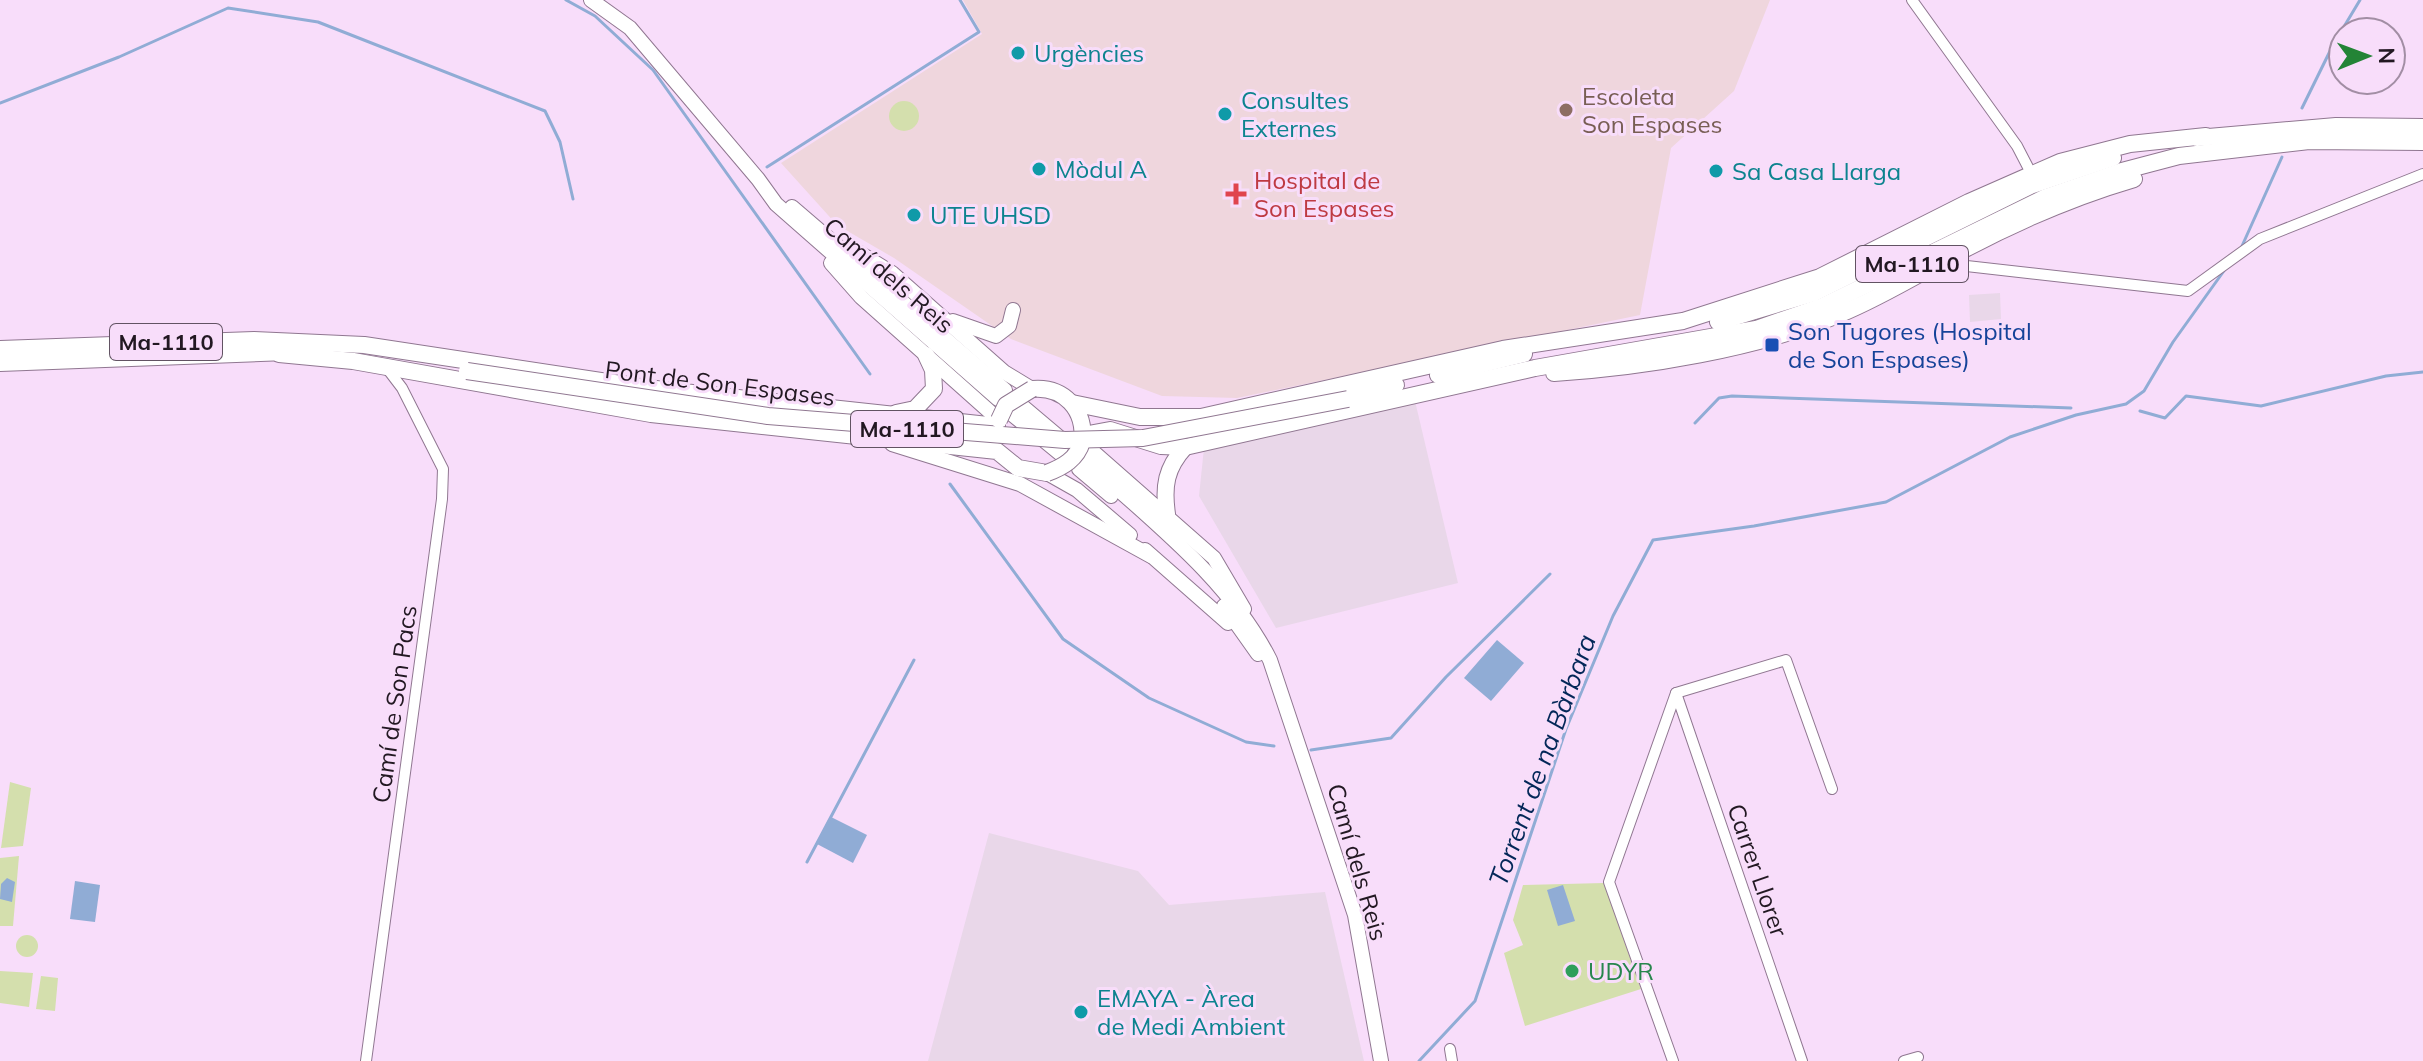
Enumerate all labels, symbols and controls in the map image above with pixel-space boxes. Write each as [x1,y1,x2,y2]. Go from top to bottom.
north arrow [2327,16,2407,96]
place label: Urgències [1034,38,1144,68]
marker: Urgències [1009,44,1027,62]
text: N [2373,47,2401,64]
place label: Escoleta Son Espases [1582,81,1722,139]
place label: Consultes Externes [1241,85,1349,143]
marker: Escoleta Son Espases [1557,101,1575,119]
marker: Consultes Externes [1216,105,1234,123]
place label: Mòdul A [1055,154,1148,184]
place label: Sa Casa Llarga [1732,156,1901,186]
marker: Mòdul A [1030,160,1048,178]
marker: Sa Casa Llarga [1707,162,1725,180]
place label: Hospital de Son Espases [1254,165,1394,223]
marker: Hospital de Son Espases [1225,183,1247,205]
place label: UTE UHSD [930,200,1051,230]
marker: UTE UHSD [905,206,923,224]
street label: Camí dels Reis [818,211,960,339]
road number: Ma-1110 [1856,246,1968,282]
place label: Son Tugores (Hospital de Son Espases) [1788,316,2032,374]
road number: Ma-1110 [110,324,222,360]
marker: Son Tugores (Hospital de Son Espases) [1763,336,1781,354]
street label: Pont de Son Espases [603,354,837,412]
road number: Ma-1110 [851,411,963,447]
street label: Camí de Son Pacs [365,603,423,805]
water label: Torrent de na Bàrbara [1481,630,1603,890]
street label: Camí dels Reis [1321,780,1395,944]
street label: Carrer Llorer [1721,800,1795,941]
place label: UDYR [1588,956,1654,986]
marker: UDYR [1563,962,1581,980]
place label: EMAYA - Àrea de Medi Ambient [1097,983,1285,1041]
marker: EMAYA - Àrea de Medi Ambient [1072,1003,1090,1021]

